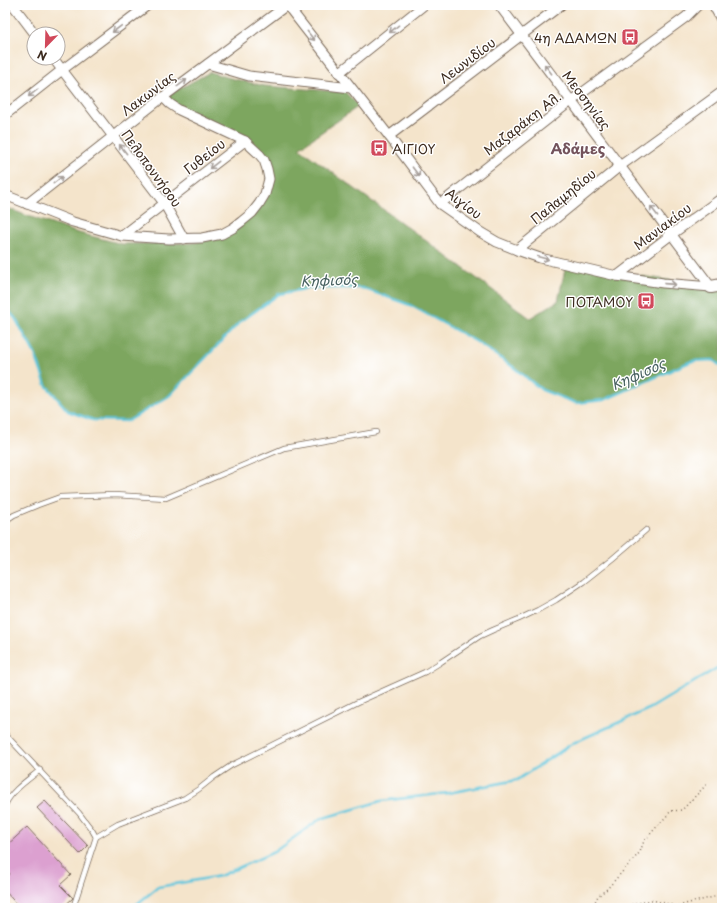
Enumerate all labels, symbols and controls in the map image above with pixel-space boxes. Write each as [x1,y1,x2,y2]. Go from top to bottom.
one-way arrow [112,24,123,33]
one-way arrow [388,25,399,34]
north arrow [26,26,66,66]
bus stop icon: 4η ΑΔΑΜΩΝ [620,27,640,47]
place label: 4η ΑΔΑΜΩΝ [534,28,617,47]
one-way arrow [306,30,315,41]
street label: Λεωνιδίου [435,33,499,87]
text: N [34,46,49,65]
one-way arrow [543,64,552,75]
street label: Λακωνίας [117,66,179,120]
street label: Μεσσηνίας [558,66,616,134]
one-way arrow [177,79,188,87]
street label: Μαζαράκη Αλ. [479,87,565,159]
one-way arrow [28,88,39,97]
street label: Πελοποννήσου [117,125,187,211]
street label: Γυθείου [179,134,229,178]
bus stop icon: ΑΙΓΙΟΥ [369,138,389,158]
district label: Αδάμες [551,138,606,159]
place label: ΑΙΓΙΟΥ [392,139,436,158]
one-way arrow [118,143,127,154]
one-way arrow [209,160,220,169]
street label: Παλαμηδίου [526,164,600,228]
one-way arrow [411,166,420,177]
one-way arrow [52,175,63,184]
street label: Αιγίου [442,183,486,223]
street label: Μανιακίου [629,198,695,254]
one-way arrow [650,206,658,217]
one-way arrow [536,255,549,262]
water label: Κηφισός [300,268,360,291]
one-way arrow [664,280,677,287]
bus stop icon: ΠΟΤΑΜΟΥ [636,291,656,311]
place label: ΠΟΤΑΜΟΥ [566,292,633,311]
water label: Κηφισός [608,352,670,395]

